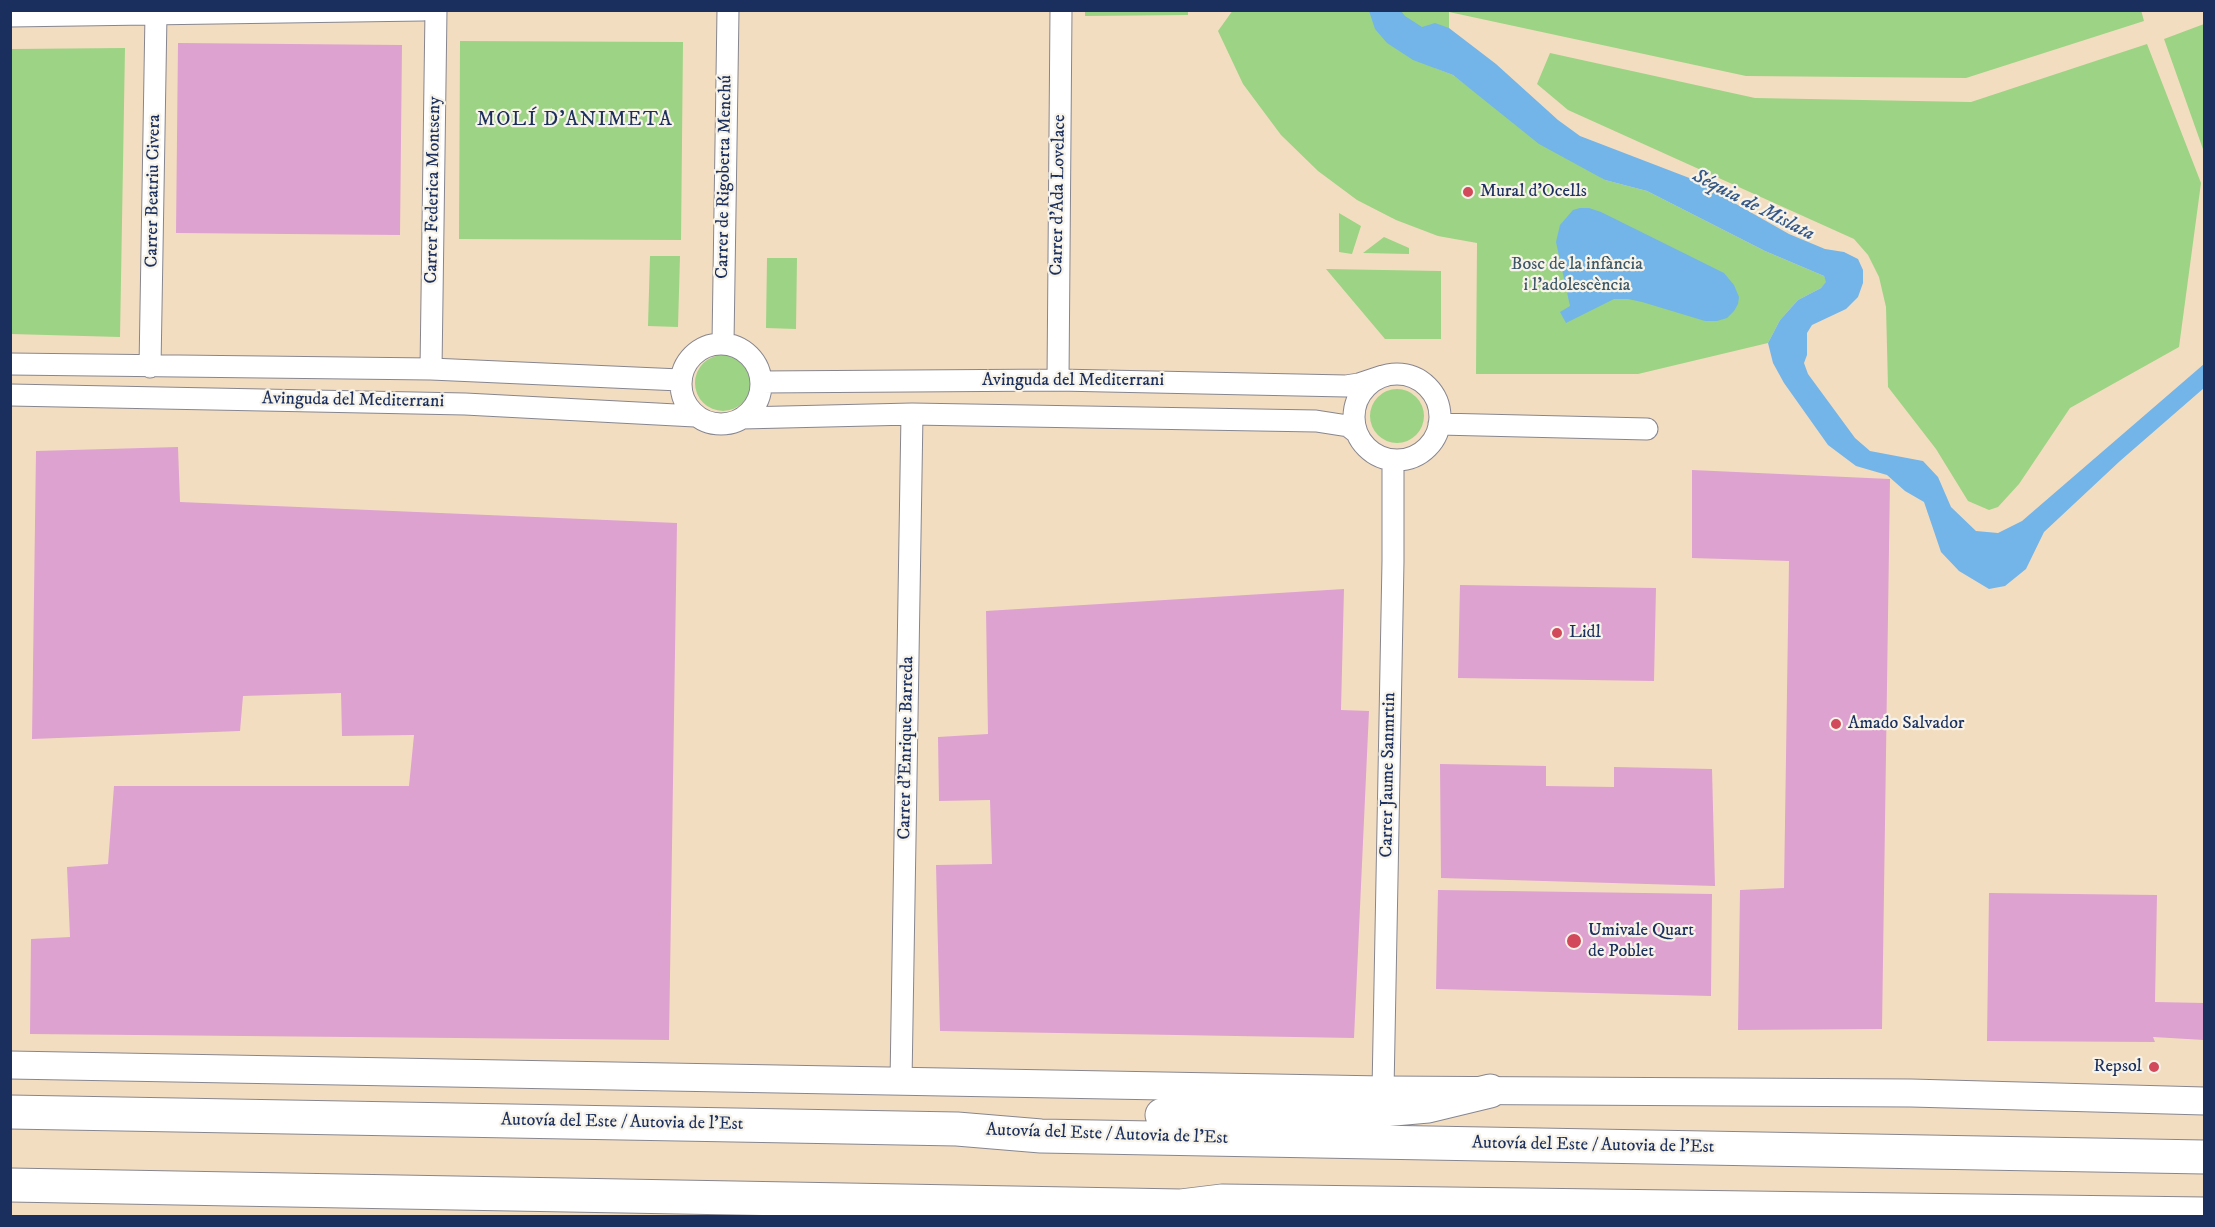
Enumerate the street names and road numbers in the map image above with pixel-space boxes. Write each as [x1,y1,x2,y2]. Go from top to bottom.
street label: Carrer de Rigoberta Menchú [712,75,738,279]
street label: Carrer Federica Montseny [422,96,446,284]
street label: Carrer Beatriu Civera [142,114,166,268]
street label: Carrer d'Ada Lovelace [1047,114,1071,276]
street label: Avinguda del Mediterrani [982,370,1164,392]
street label: Avinguda del Mediterrani [262,389,444,413]
street label: Carrer d'Enrique Barreda [895,656,919,840]
street label: Carrer Jaume Sanmrtin [1377,692,1401,858]
street label: Autovía del Este / Autovia de l'Est [501,1110,743,1136]
street label: Autovía del Este / Autovia de l'Est [985,1120,1229,1150]
street label: Autovía del Este / Autovia de l'Est [1472,1133,1714,1159]

